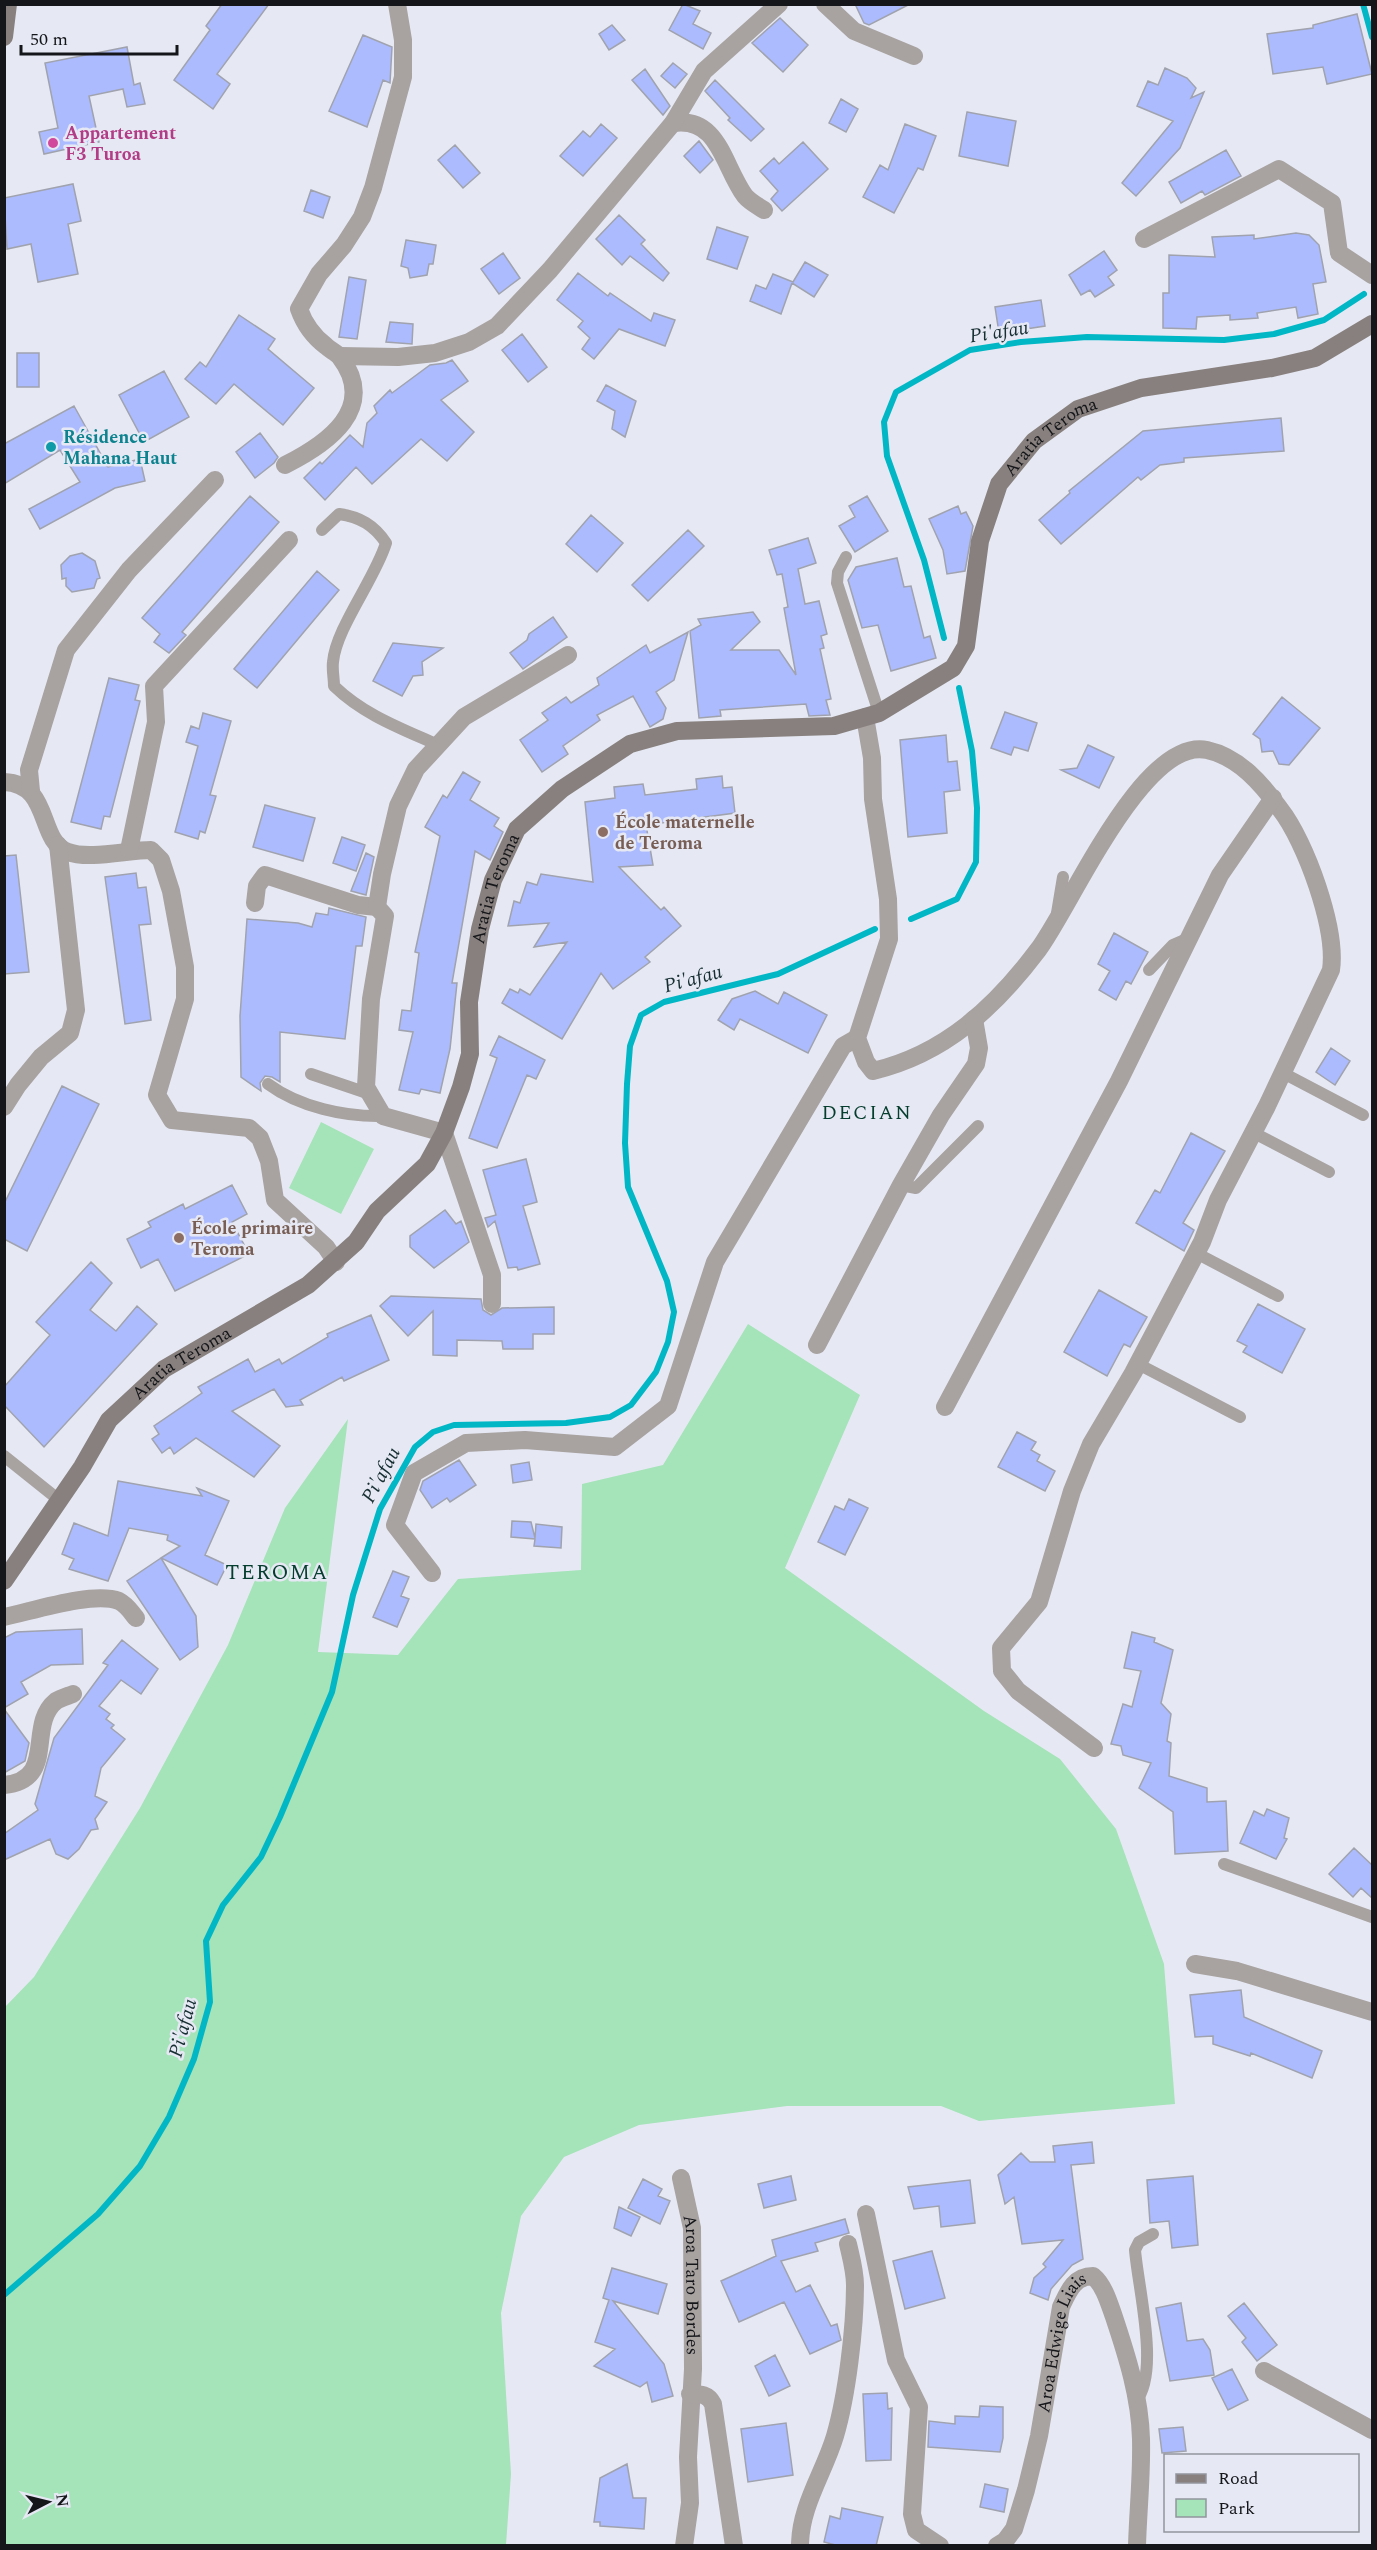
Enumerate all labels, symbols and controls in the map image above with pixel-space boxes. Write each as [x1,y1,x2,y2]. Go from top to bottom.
scale bar [21,18,177,56]
text: 50 m [30,26,68,53]
place label: Appartement F3 Turoa [65,120,176,168]
marker: Appartement F3 Turoa [46,136,60,150]
water label: Pi'afau [967,312,1031,351]
street label: Aratia Teroma [997,390,1101,482]
place label: Résidence Mahana Haut [63,424,177,472]
marker: Résidence Mahana Haut [44,440,58,454]
place label: École maternelle de Teroma [615,809,755,857]
marker: École maternelle de Teroma [596,825,610,839]
street label: Aratia Teroma [464,829,527,946]
water label: Pi'afau [660,957,726,1001]
district label: DECIAN [822,1098,912,1128]
place label: École primaire Teroma [191,1215,313,1263]
marker: École primaire Teroma [172,1231,186,1245]
street label: Aratia Teroma [125,1319,236,1406]
water label: Pi'afau [354,1441,409,1508]
district label: TEROMA [225,1557,329,1589]
water label: Pi'afau [161,1995,205,2061]
street label: Aroa Taro Bordes [676,2212,706,2355]
street label: Aroa Edwige Liais [1030,2265,1091,2415]
legend [1164,2454,1359,2532]
text: Road [1218,2465,1259,2492]
north arrow [18,2472,78,2532]
text: N [49,2492,75,2508]
text: Park [1218,2495,1255,2522]

